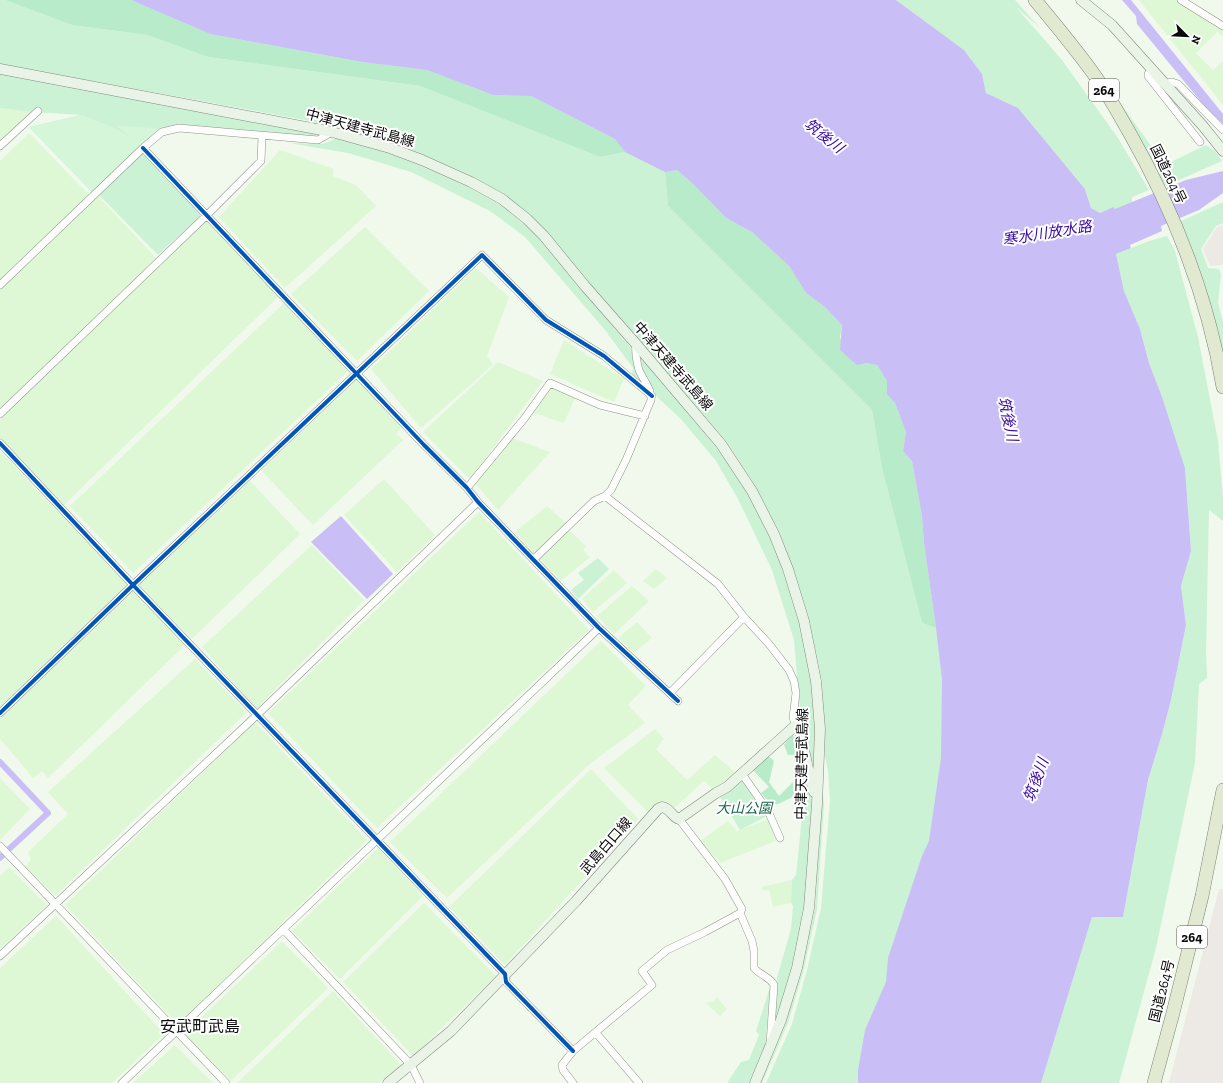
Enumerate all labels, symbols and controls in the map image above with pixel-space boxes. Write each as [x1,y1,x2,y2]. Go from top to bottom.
north arrow [1167,16,1207,56]
text: N [1188,33,1203,47]
road number: 264 [1089,79,1119,101]
street label: 中津天建寺武島線 [304,105,416,151]
water label: 筑後川 [801,115,849,158]
street label: 国道264号 [1146,141,1190,207]
water label: 寒水川放水路 [1001,217,1095,249]
street label: 中津天建寺武島線 [630,318,716,414]
water label: 筑後川 [995,395,1022,445]
street label: 中津天建寺武島線 [793,708,811,820]
water label: 筑後川 [1020,754,1053,804]
park label: 大山公園 [716,800,774,817]
street label: 武島白口線 [577,814,635,878]
road number: 264 [1177,926,1207,948]
street label: 国道264号 [1146,958,1178,1024]
district label: 安武町武島 [160,1017,240,1036]

